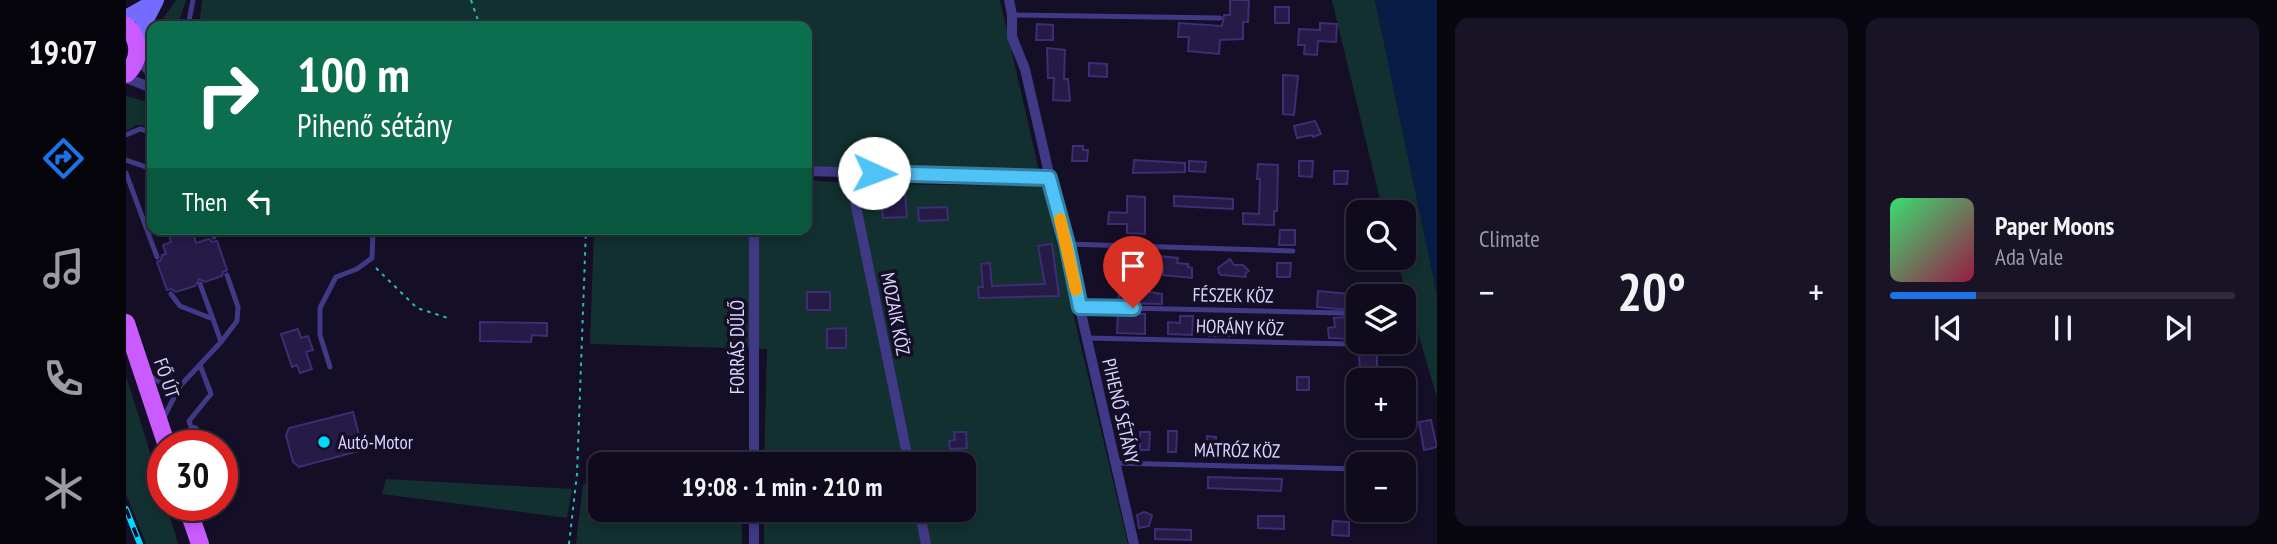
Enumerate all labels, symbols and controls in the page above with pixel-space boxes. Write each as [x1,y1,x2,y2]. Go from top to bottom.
text: 19:07 [28,31,98,73]
text: 100 m [297,42,410,106]
icon: right [182,49,273,140]
text: Pihenő sétány [297,104,452,146]
icon: directions [39,134,88,183]
position arrow [837,136,911,210]
icon: left [241,182,279,220]
text: Then [182,185,227,218]
map controls [1346,200,1416,522]
button: search [1346,200,1416,270]
text: Paper Moons [1995,209,2114,242]
text: Climate [1479,224,1540,253]
pin [1103,236,1163,308]
text: Ada Vale [1995,242,2063,271]
icon: music [39,244,88,293]
icon: arrive [1114,247,1152,285]
text: 20° [1617,258,1686,325]
text: − [1479,267,1495,316]
text: + [1808,267,1824,316]
street label: MOZAIK KÖZ [876,270,916,358]
street label: FÉSZEK KÖZ [1192,282,1274,308]
button: layers [1346,284,1416,354]
street label: FORRÁS DŰLŐ [725,300,749,394]
icon: previous [1929,309,1967,347]
icon: pause [2044,309,2082,347]
icon: next [2159,309,2197,347]
street label: HORÁNY KÖZ [1196,313,1284,341]
icon: phone [39,354,88,403]
street label: FŐ ÚT [149,355,185,402]
street label: PIHENŐ SÉTÁNY [1097,356,1145,466]
button: + [1346,368,1416,438]
speed limit sign: 30 [147,430,238,521]
place label: Autó-Motor [338,430,414,454]
marker: Autó-Motor [316,434,332,450]
street label: MATRÓZ KÖZ [1194,437,1280,463]
button: − [1346,452,1416,522]
icon: climate [39,464,88,513]
text: 19:08 · 1 min · 210 m [682,470,882,503]

